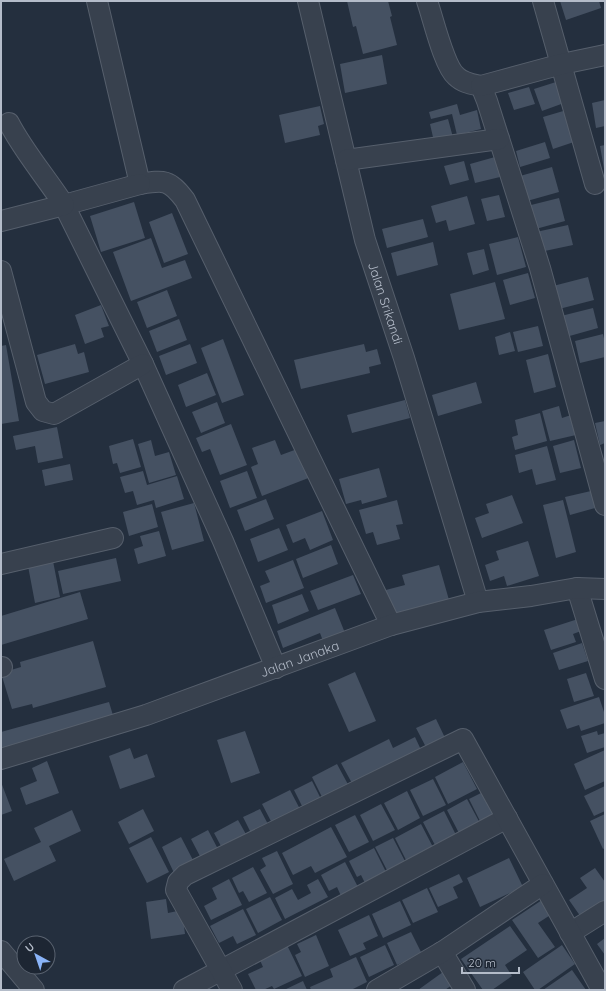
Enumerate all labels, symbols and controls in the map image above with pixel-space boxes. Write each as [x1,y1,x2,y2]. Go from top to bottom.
street label: Jalan Srikandi [365,260,407,346]
street label: Jalan Janaka [258,637,341,680]
north arrow [16,935,56,975]
text: U [22,939,37,955]
scale bar [462,949,519,975]
text: 20 m [468,955,496,970]

